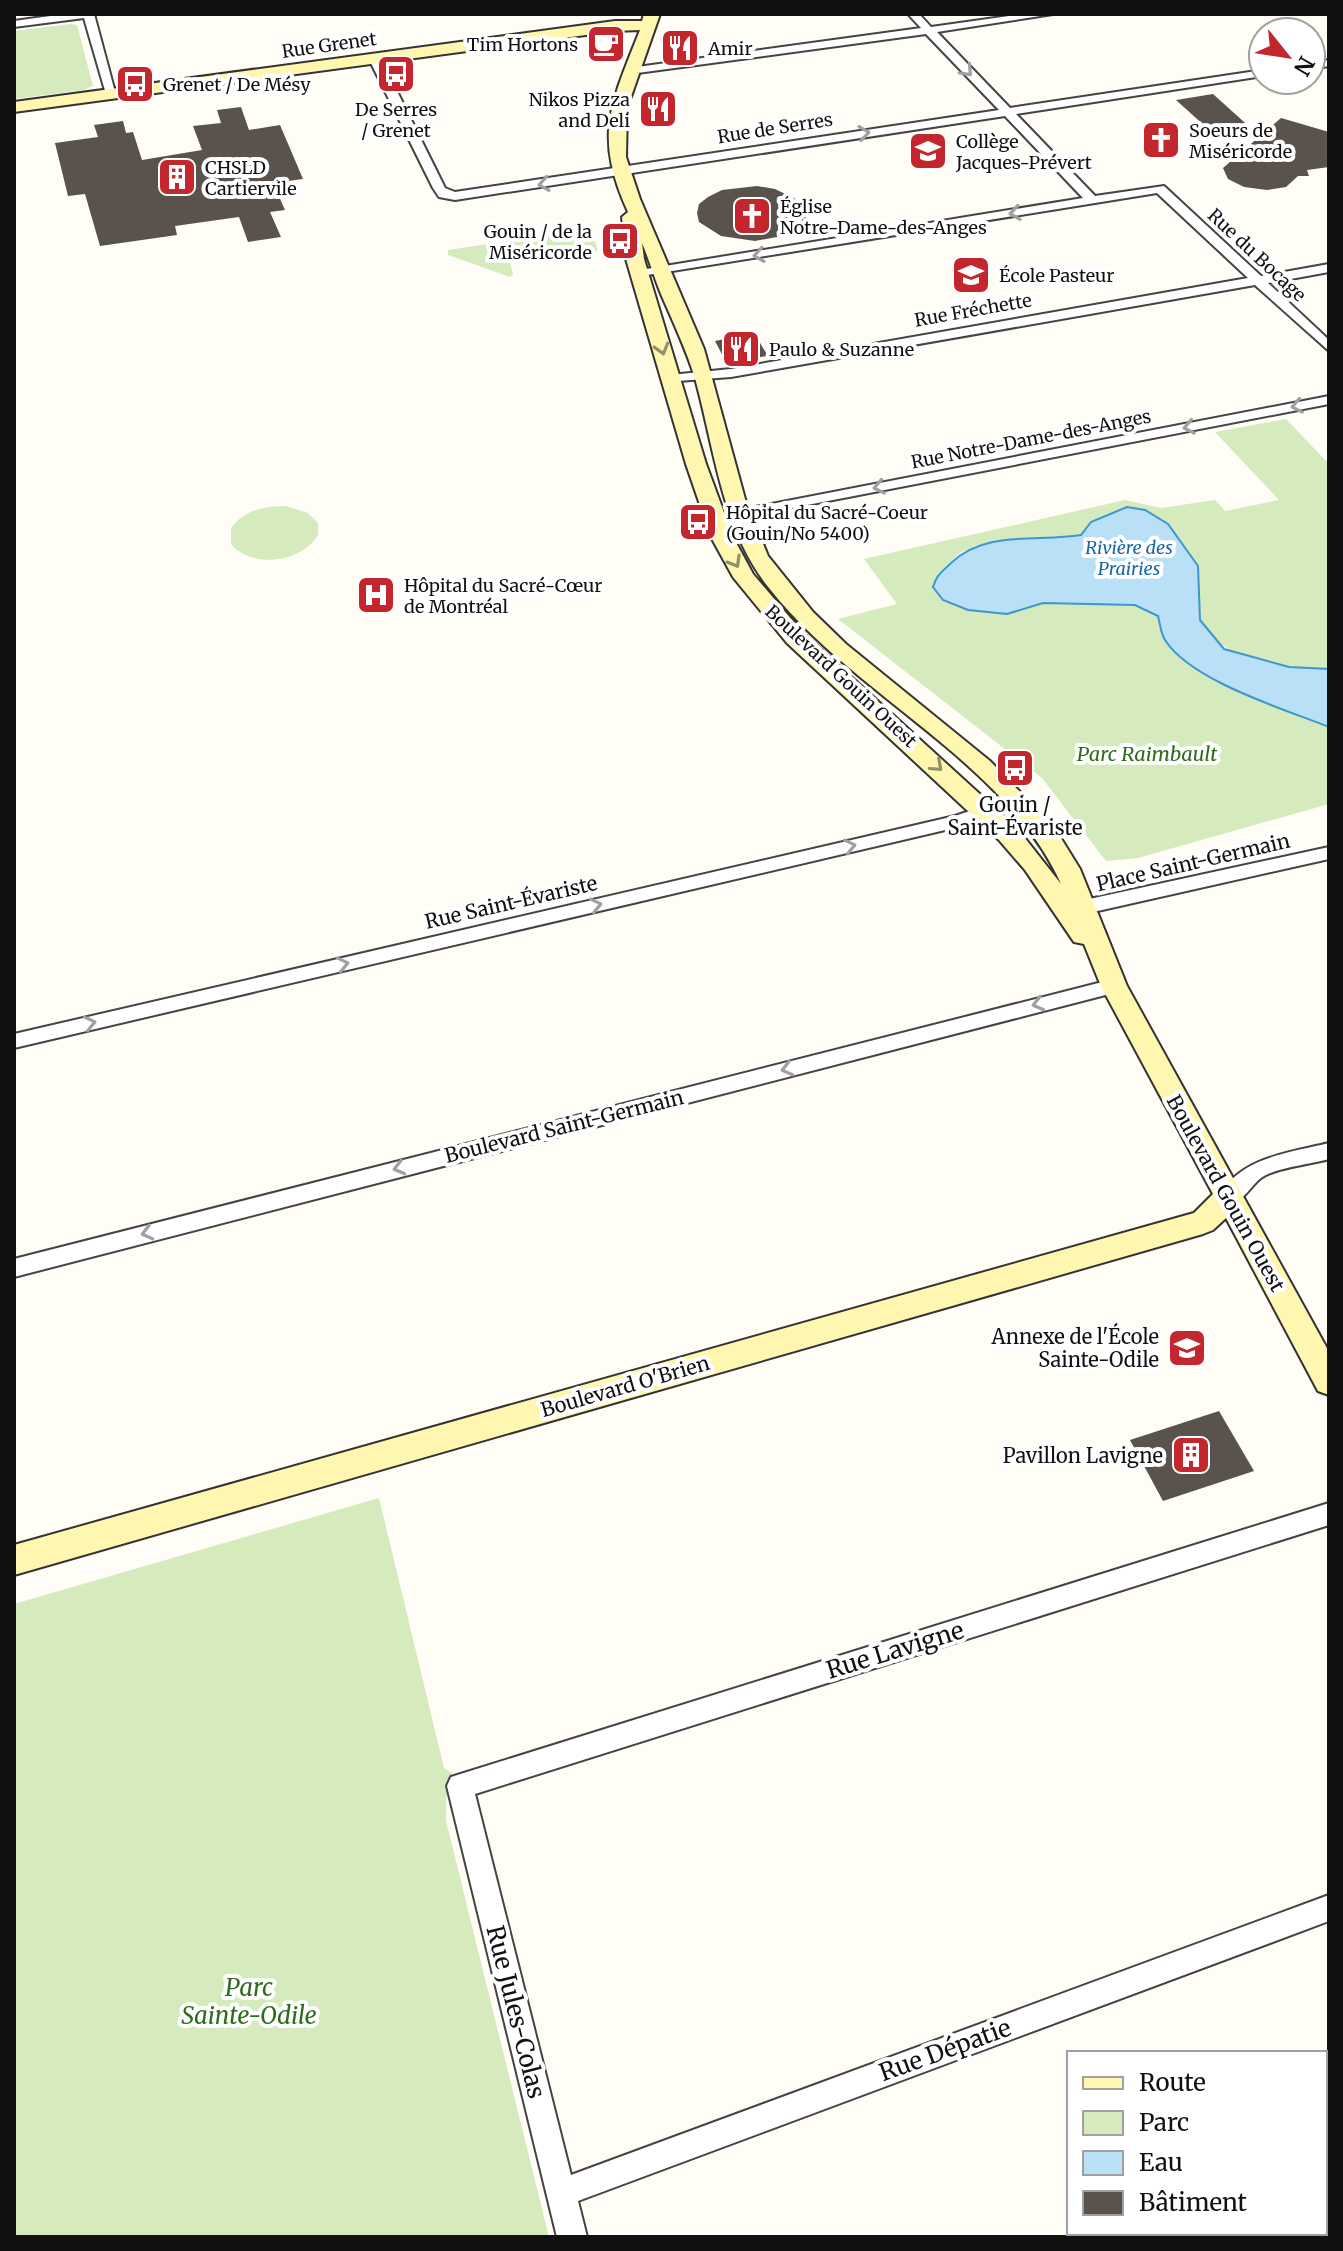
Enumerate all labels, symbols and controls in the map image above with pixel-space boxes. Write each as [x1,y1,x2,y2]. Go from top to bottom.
north arrow [1247,16,1327,96]
cafe icon: Tim Hortons [585,23,627,65]
street label: Rue Grenet [280,27,378,63]
restaurant icon: Amir [659,27,701,69]
place label: Tim Hortons [467,33,578,56]
place label: Amir [707,37,753,60]
text: N [1288,51,1321,81]
bus stop icon: De Serres / Grenet [375,53,417,95]
one-way arrow [957,61,971,76]
bus stop icon: Grenet / De Mésy [114,63,156,105]
place label: Grenet / De Mésy [163,73,311,96]
place label: Nikos Pizza and Deli [529,88,630,132]
restaurant icon: Nikos Pizza and Deli [637,88,679,130]
place label: De Serres / Grenet [355,98,437,142]
street label: Rue de Serres [716,108,834,148]
church icon: Soeurs de Miséricorde [1140,119,1182,161]
place label: Soeurs de Miséricorde [1189,119,1292,163]
one-way arrow [857,125,871,142]
school or university icon: Collège Jacques-Prévert [907,130,949,172]
place label: Collège Jacques-Prévert [955,130,1092,174]
building icon: CHSLD Cartiervile [156,156,198,198]
place label: CHSLD Cartiervile [205,156,297,200]
one-way arrow [537,175,551,192]
church icon: Église Notre-Dame-des-Anges [731,195,773,237]
place label: Église Notre-Dame-des-Anges [780,195,987,239]
one-way arrow [1008,204,1022,221]
street label: Rue du Bocage [1203,204,1311,306]
place label: Gouin / de la Miséricorde [484,220,592,264]
bus stop icon: Gouin / de la Miséricorde [599,220,641,262]
one-way arrow [752,246,765,263]
school or university icon: École Pasteur [950,254,992,296]
place label: École Pasteur [999,264,1114,287]
street label: Rue Fréchette [913,288,1033,332]
restaurant icon: Paulo & Suzanne [720,328,762,370]
place label: Paulo & Suzanne [769,338,914,361]
one-way arrow [653,342,669,355]
one-way arrow [1291,397,1304,414]
street label: Rue Notre-Dame-des-Anges [909,404,1153,474]
one-way arrow [1182,418,1196,435]
one-way arrow [873,478,886,495]
bus stop icon: Hôpital du Sacré-Coeur (Gouin/No 5400) [677,501,719,543]
place label: Hôpital du Sacré-Coeur (Gouin/No 5400) [726,501,928,545]
water label: Rivière des Prairies [1085,536,1173,580]
one-way arrow [725,553,741,568]
hospital icon: Hôpital du Sacré-Cœur de Montréal [355,574,397,616]
place label: Hôpital du Sacré-Cœur de Montréal [404,574,602,618]
street label: Boulevard Gouin Ouest [760,600,922,752]
park label: Parc Raimbault [1077,741,1217,766]
bus stop icon: Gouin / Saint-Évariste [994,747,1036,789]
one-way arrow [927,756,942,771]
place label: Gouin / Saint-Évariste [948,792,1082,840]
street label: Place Saint-Germain [1094,828,1292,896]
one-way arrow [842,838,856,855]
street label: Rue Saint-Évariste [422,868,600,934]
one-way arrow [589,897,603,914]
one-way arrow [336,956,350,973]
one-way arrow [1032,995,1046,1012]
one-way arrow [83,1015,96,1032]
one-way arrow [780,1059,794,1076]
street label: Boulevard Saint-Germain [442,1084,686,1168]
street label: Boulevard Gouin Ouest [1162,1090,1291,1296]
one-way arrow [393,1159,407,1176]
one-way arrow [141,1224,155,1241]
place label: Annexe de l'École Sainte-Odile [991,1322,1159,1372]
school or university icon: Annexe de l'École Sainte-Odile [1166,1327,1208,1369]
street label: Boulevard O'Brien [538,1350,712,1422]
building icon: Pavillon Lavigne [1170,1434,1212,1476]
place label: Pavillon Lavigne [1003,1443,1163,1468]
street label: Rue Lavigne [822,1614,968,1686]
street label: Rue Jules-Colas [480,1922,552,2102]
park label: Parc Sainte-Odile [181,1972,317,2031]
street label: Rue Dépatie [875,2012,1015,2088]
legend [1067,2051,1327,2235]
text: Route [1139,2067,1206,2098]
text: Parc [1139,2107,1189,2138]
text: Eau [1139,2147,1183,2178]
text: Bâtiment [1139,2187,1248,2218]

